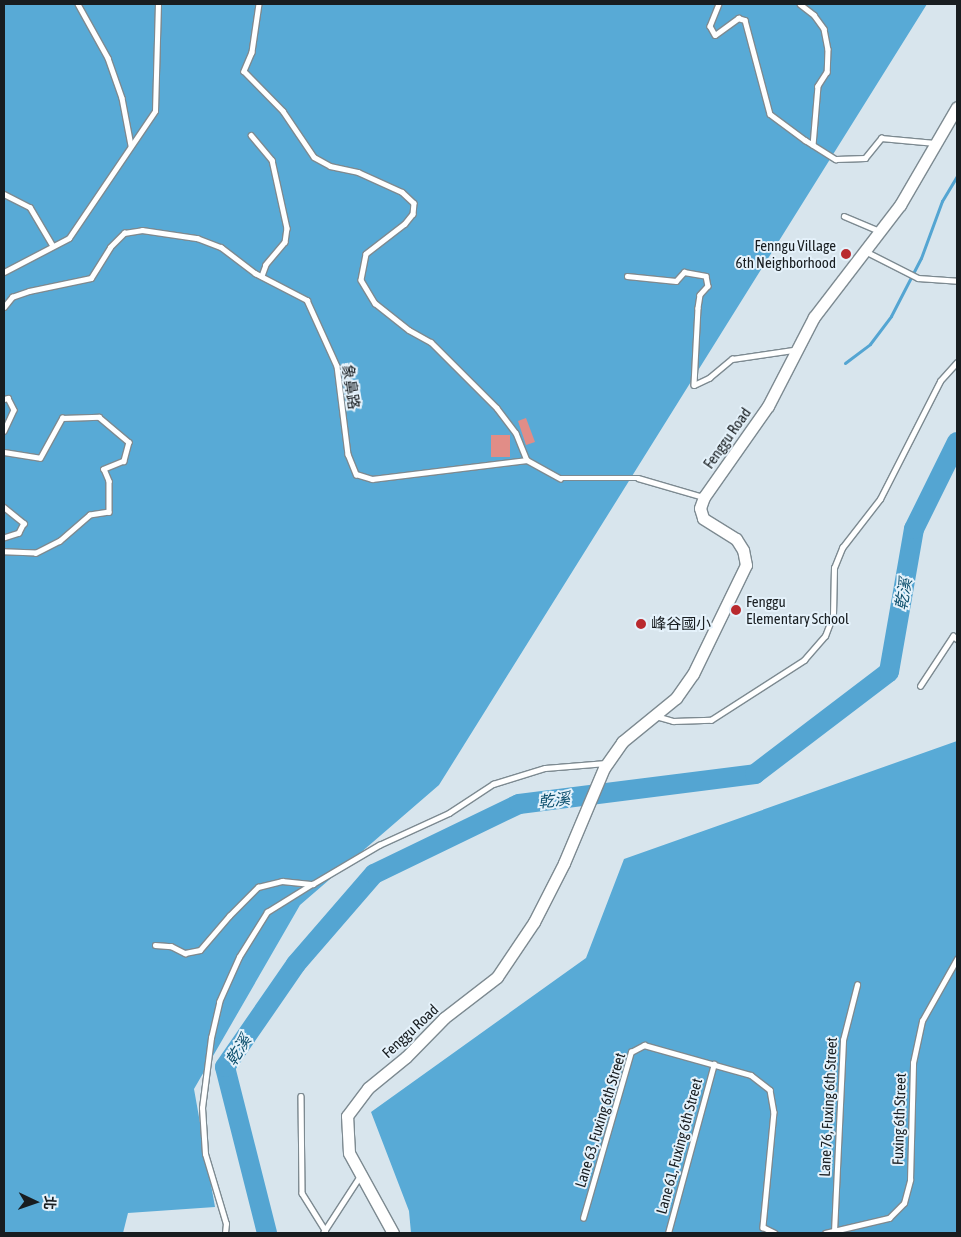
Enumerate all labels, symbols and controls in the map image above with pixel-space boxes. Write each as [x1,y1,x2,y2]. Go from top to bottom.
place label: Fenngu Village 6th Neighborhood [735,236,836,271]
marker: Fenngu Village 6th Neighborhood [840,248,852,260]
street label: 象鼻路 [339,363,363,411]
street label: Fenggu Road [699,404,755,472]
water label: 乾溪 [891,577,915,611]
place label: Fenggu Elementary School [746,592,849,627]
marker: Fenggu Elementary School [730,604,742,616]
place label: 峰谷國小 [651,615,711,633]
marker: 峰谷國小 [635,618,647,630]
water label: 乾溪 [537,789,571,811]
street label: Fenggu Road [378,1000,442,1062]
water label: 乾溪 [221,1031,255,1069]
street label: Lane 76, Fuxing 6th Street [815,1037,841,1177]
street label: Lane 63, Fuxing 6th Street [571,1051,629,1189]
street label: Fuxing 6th Street [888,1073,910,1165]
street label: Lane 61, Fuxing 6th Street [652,1076,706,1216]
north arrow [10,1177,60,1227]
text: 北 [42,1195,58,1210]

